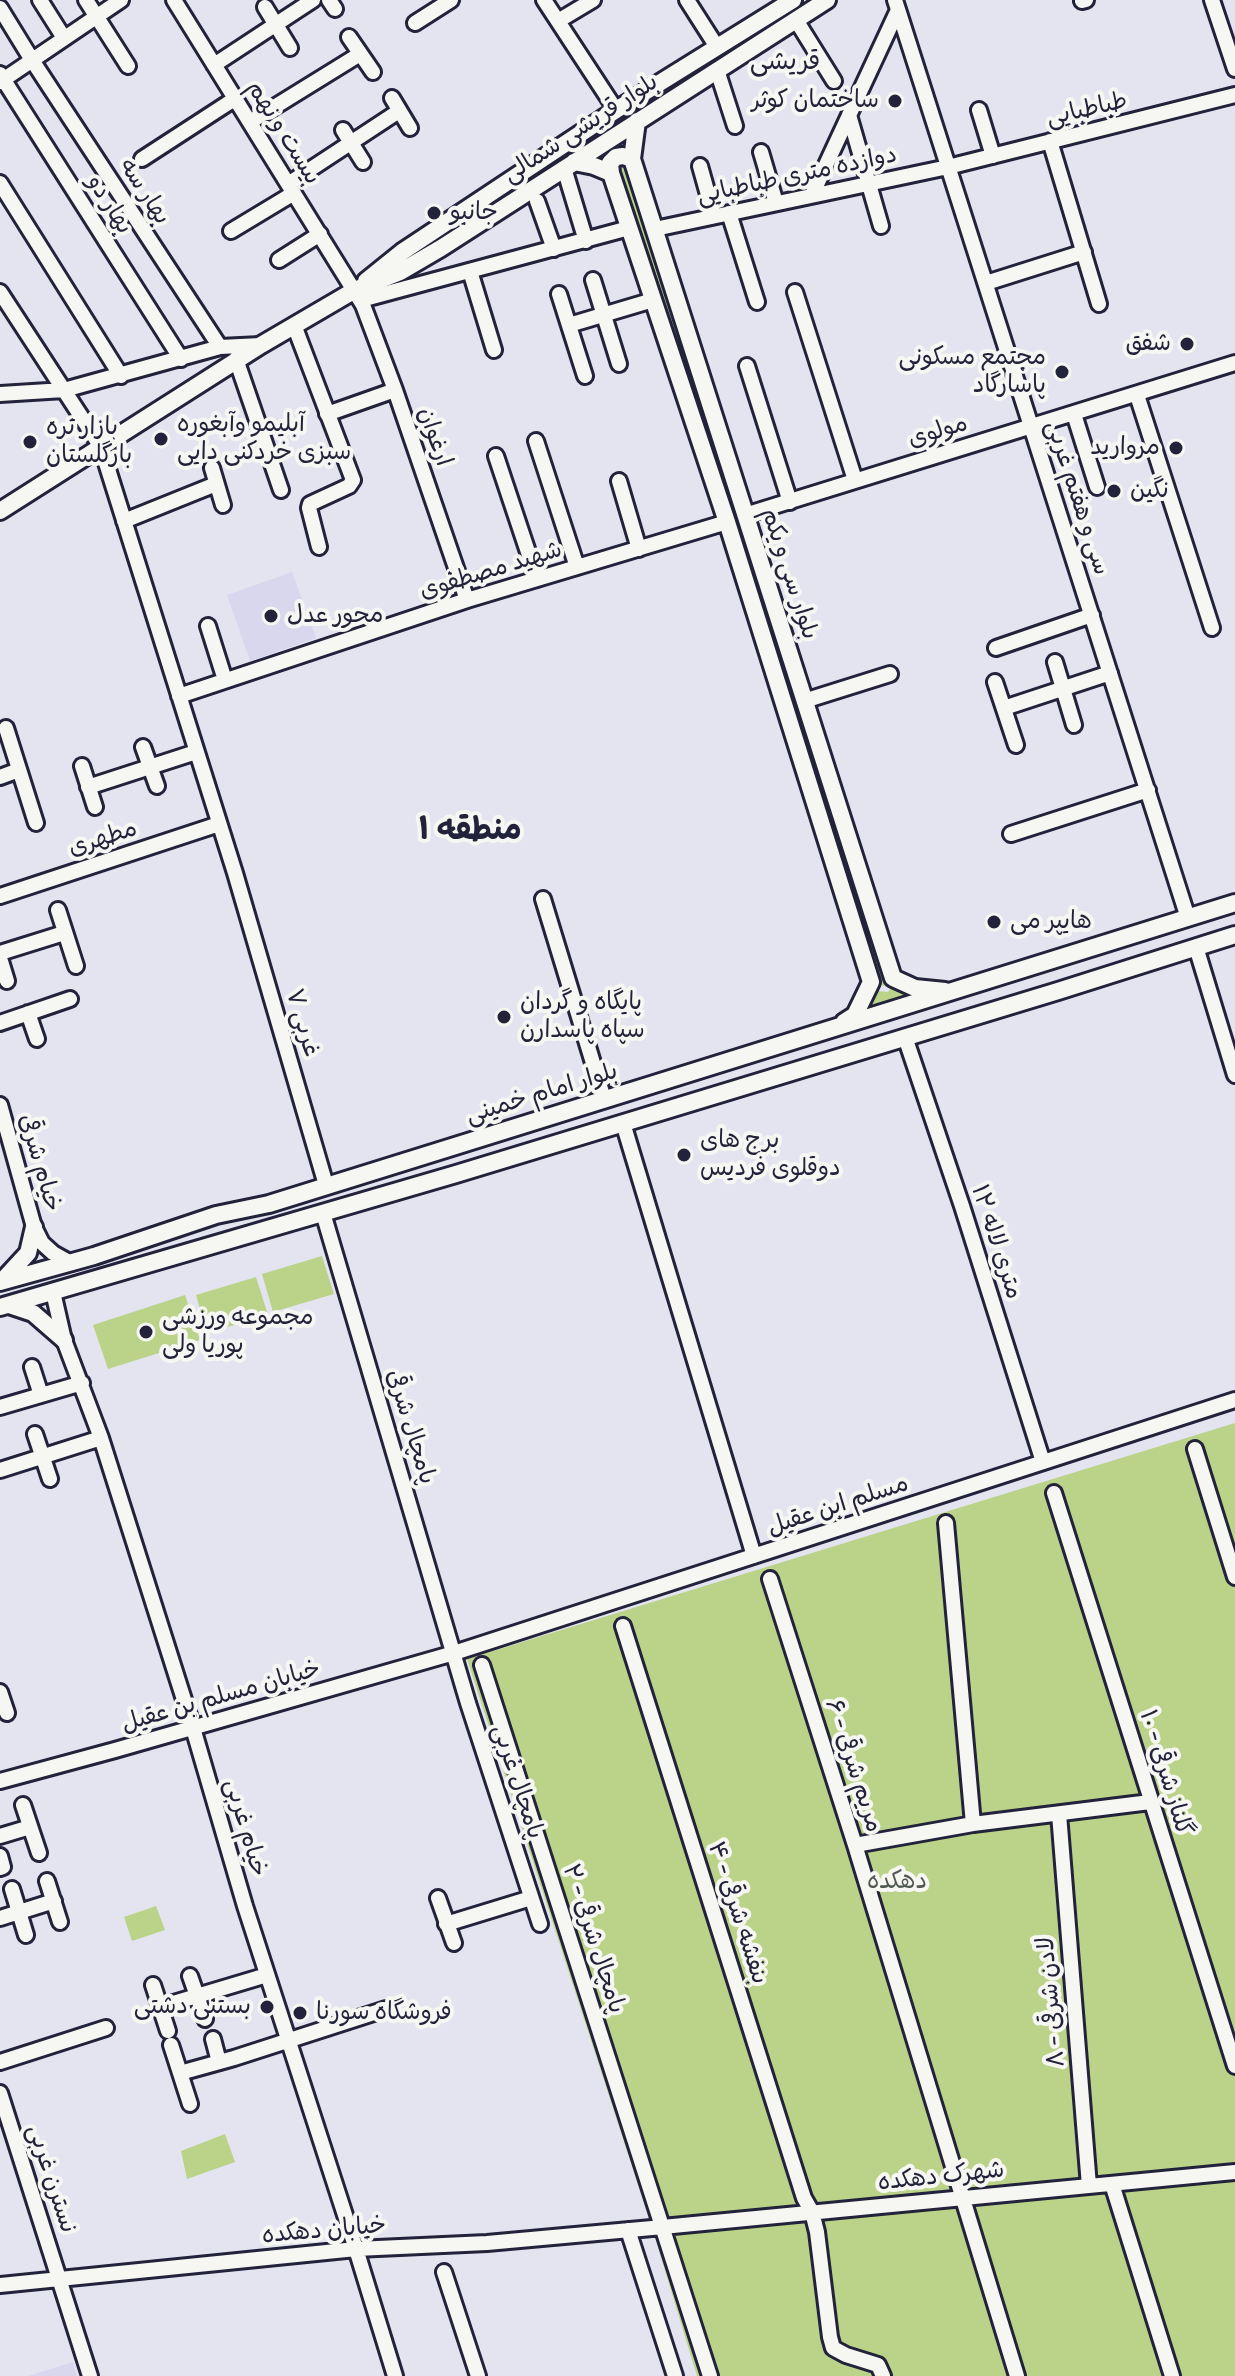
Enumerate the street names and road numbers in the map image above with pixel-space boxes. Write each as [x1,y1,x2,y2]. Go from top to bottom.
street label: بلوار قریشی شمالی [498,68,664,190]
street label: بیست و نهم [240,76,326,190]
street label: طباطبایی [1044,87,1130,133]
street label: دوازده متری طباطبایی [695,141,899,211]
street label: بهار سه [112,154,176,230]
street label: بهار دو [80,170,138,240]
street label: ارغوان [411,404,457,470]
street label: مولوی [905,409,971,455]
street label: سی و هفتم غربی [1039,417,1115,579]
street label: بلوار سی و یکم [754,505,824,643]
street label: شهید مصطفوی [416,536,566,606]
street label: مطهری [65,814,141,864]
street label: ۷ غربی [279,986,325,1060]
street label: بلوار امام خمینی [462,1057,622,1131]
street label: خیام شرقی [11,1111,67,1215]
street label: ۱۲ متری لاله [964,1181,1028,1303]
street label: پامچال شرقی [379,1366,441,1488]
street label: مسلم ابن عقیل [764,1470,912,1542]
street label: خیابان مسلم بن عقیل [118,1655,324,1739]
street label: مریم شرقی - ۶ [818,1696,888,1836]
street label: گلناز شرقی - ۱۰ [1132,1706,1198,1840]
street label: پامچال غربی [485,1721,549,1843]
street label: خیام غربی [217,1776,273,1880]
street label: بنفشه شرقی - ۴ [700,1838,774,1988]
street label: پامچال شرقی - ۲ [555,1861,631,2017]
street label: لادن شرقی - ۸ [1032,1935,1072,2069]
street label: نسترن غربی [20,2121,82,2237]
street label: شهرک دهکده [876,2156,1006,2198]
street label: خیابان دهکده [261,2211,387,2251]

